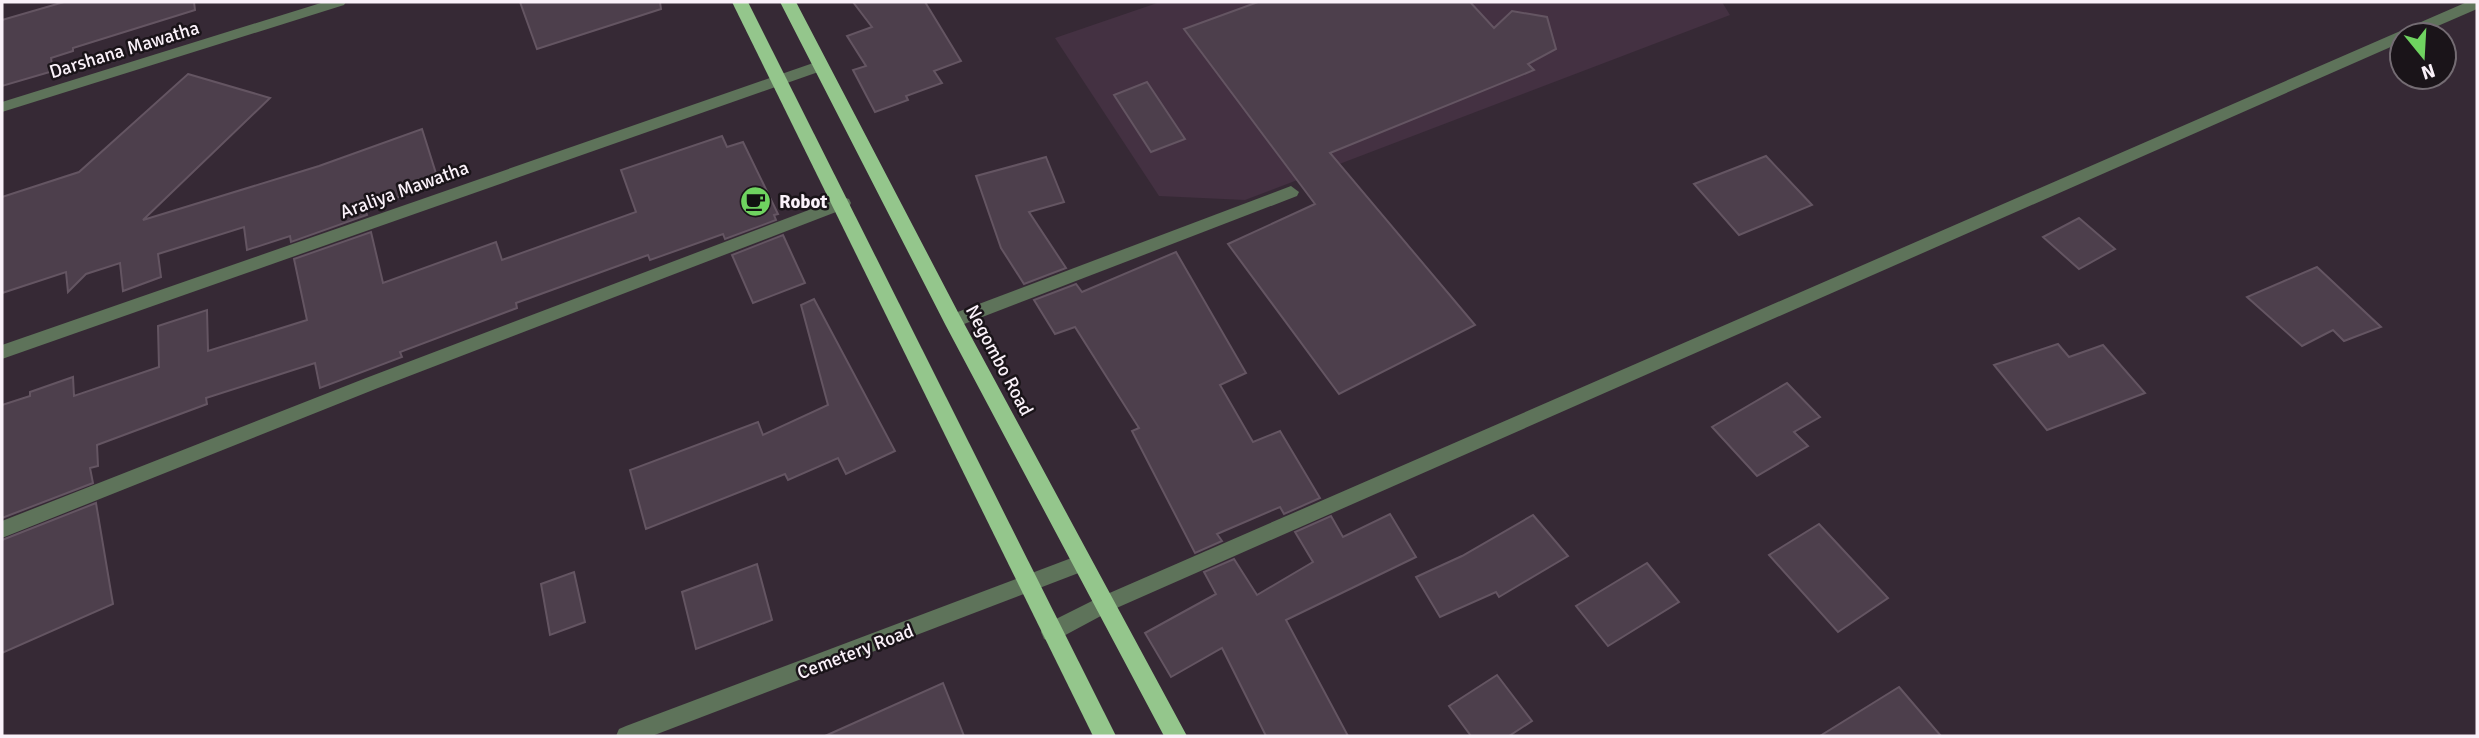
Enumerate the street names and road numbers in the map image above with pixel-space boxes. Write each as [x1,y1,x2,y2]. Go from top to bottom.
street label: Darshana Mawatha [46,16,202,84]
street label: Araliya Mawatha [337,156,472,224]
street label: Negombo Road [960,301,1038,420]
street label: Cemetery Road [794,619,917,685]

